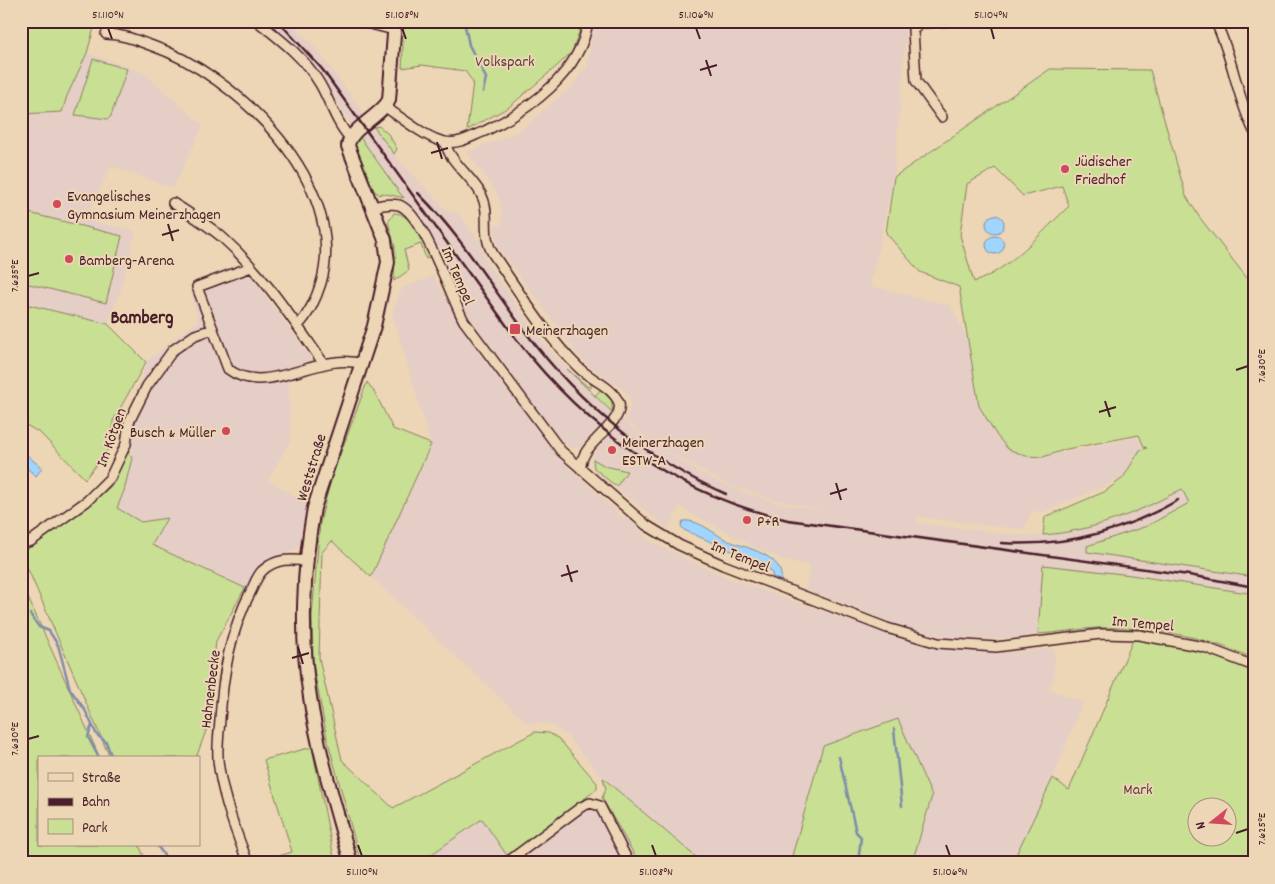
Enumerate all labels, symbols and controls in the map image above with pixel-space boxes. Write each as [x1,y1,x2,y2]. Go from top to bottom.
text: 51.110°N [92,7,124,24]
text: 51.108°N [385,7,419,24]
text: 51.106°N [678,7,714,24]
text: 51.104°N [974,7,1008,24]
park label: Volkspark [475,51,535,74]
place label: Jüdischer Friedhof [1075,151,1132,192]
marker: Jüdischer Friedhof [1059,163,1071,175]
place label: Evangelisches Gymnasium Meinerzhagen [67,186,221,227]
marker: Evangelisches Gymnasium Meinerzhagen [51,198,63,210]
street label: Im Tempel [434,243,480,309]
place label: Bamberg-Arena [79,250,175,273]
marker: Bamberg-Arena [63,253,75,265]
text: 7.635°E [7,259,24,292]
district label: Bamberg [111,306,173,333]
place label: Meinerzhagen [526,320,608,343]
marker: Meinerzhagen [508,322,522,336]
text: 7.630°E [1254,349,1271,383]
street label: Im Kötgen [91,405,134,471]
place label: Busch & Müller [130,422,216,445]
marker: Busch & Müller [220,425,232,437]
street label: Weststraße [291,431,334,504]
place label: Meinerzhagen ESTW-A [622,432,704,473]
marker: Meinerzhagen ESTW-A [606,444,618,456]
place label: P+R [757,511,779,534]
marker: P+R [741,514,753,526]
street label: Im Tempel [707,535,773,580]
street label: Im Tempel [1111,610,1175,639]
street label: Hahnenbecke [195,649,228,730]
text: 7.630°E [7,722,24,756]
legend [38,756,200,846]
text: Straße [82,768,121,790]
park label: Mark [1123,779,1153,802]
text: Bahn [82,792,110,814]
north arrow [1188,796,1238,846]
text: 7.625°E [1254,812,1271,845]
text: Park [82,818,108,840]
text: N [1191,819,1212,831]
text: 51.110°N [346,864,378,881]
text: 51.108°N [639,864,673,881]
text: 51.106°N [932,864,968,881]

